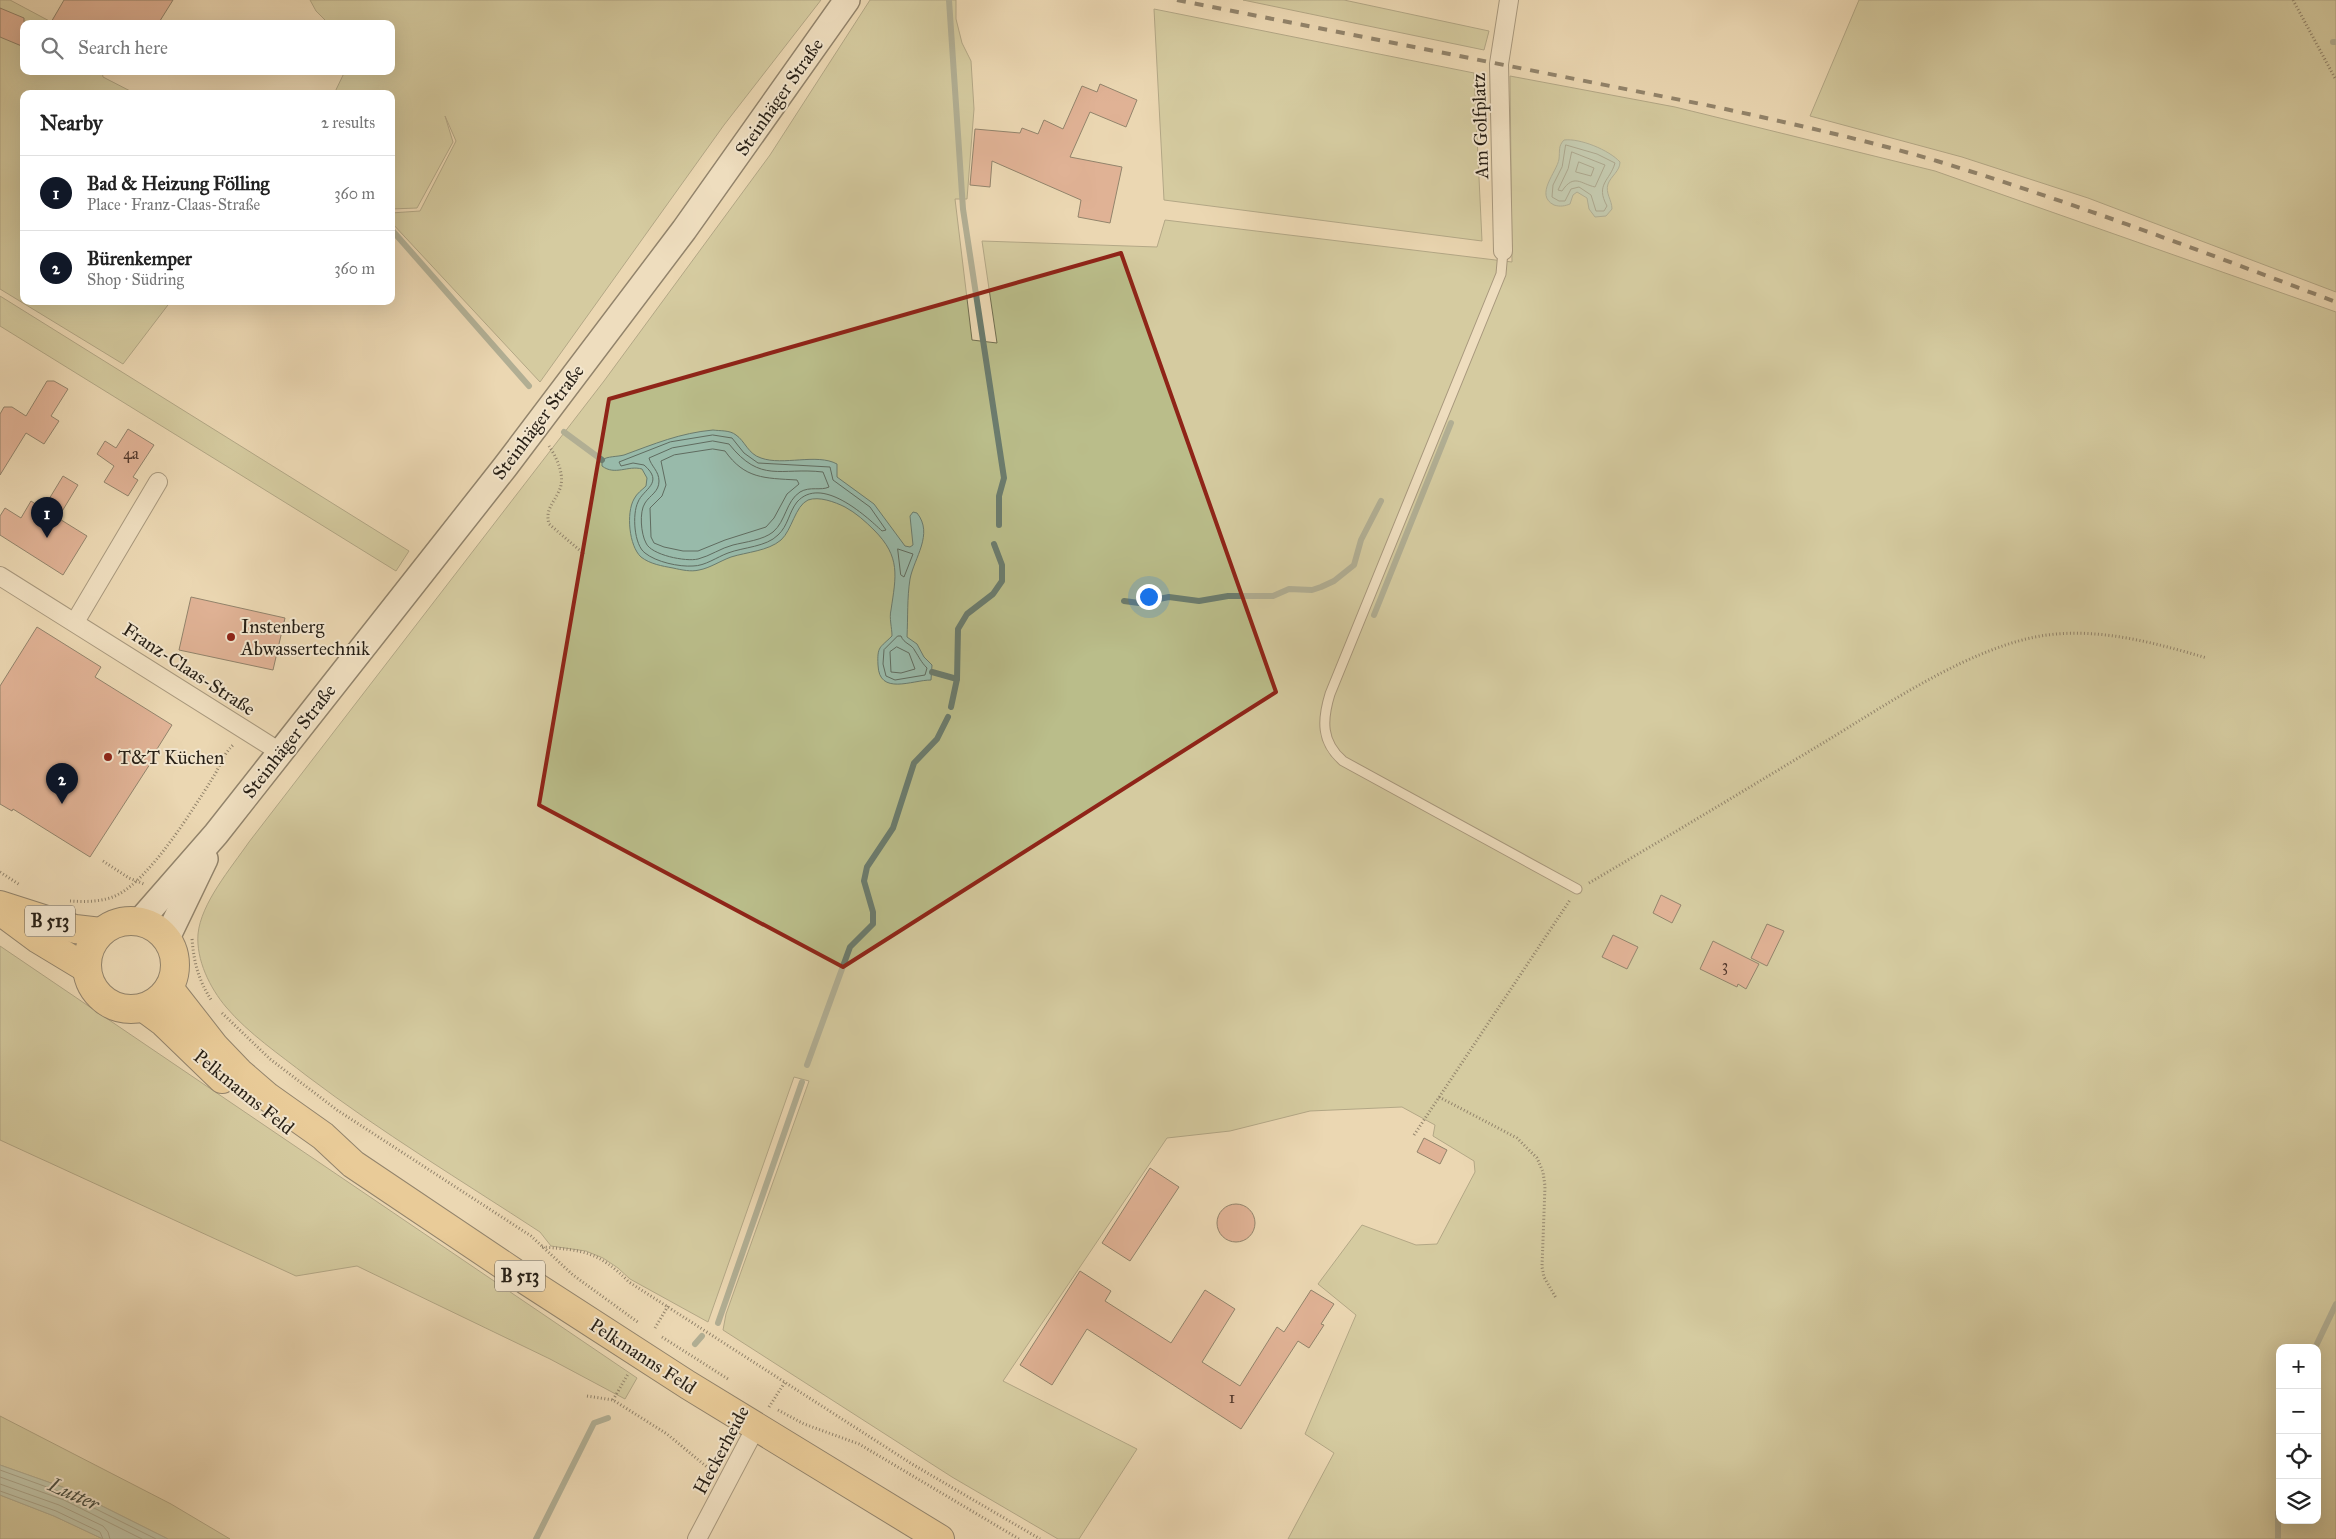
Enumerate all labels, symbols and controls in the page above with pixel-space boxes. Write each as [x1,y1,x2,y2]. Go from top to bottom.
search box [20,20,395,75]
icon: search [38,34,66,62]
street label: Steinhäger Straße [730,34,829,161]
text: Search here [78,36,168,59]
street label: Am Golfplatz [1467,72,1493,180]
text: Nearby [40,110,103,136]
text: 2 results [321,113,375,132]
text: Bad & Heizung Fölling [87,172,269,195]
text: 1 [53,184,59,203]
text: 360 m [334,184,375,203]
text: Place · Franz-Claas-Straße [87,195,260,214]
text: Bürenkemper [87,247,192,270]
text: 2 [52,259,60,278]
text: 360 m [334,259,375,278]
text: Shop · Südring [87,270,184,289]
street label: Steinhäger Straße [487,360,590,485]
house number: 4a [123,444,139,463]
pin: 1 [31,497,63,538]
your location [1136,584,1162,610]
place label: Instenberg Abwassertechnik [240,615,370,660]
street label: Franz-Claas-Straße [118,618,260,720]
marker: Instenberg Abwassertechnik [225,631,237,643]
street label: Steinhäger Straße [237,679,341,803]
place label: T&T Küchen [118,746,224,769]
marker: T&T Küchen [102,751,114,763]
pin: 2 [46,763,78,804]
road number: B 513 [25,906,75,936]
house number: 3 [1722,956,1728,975]
street label: Pelkmanns Feld [189,1045,299,1140]
road number: B 513 [495,1260,545,1292]
street label: Pelkmanns Feld [585,1313,701,1399]
map controls [2276,1344,2321,1524]
button: + [2276,1344,2321,1389]
house number: 1 [1229,1388,1235,1407]
button: − [2276,1389,2321,1434]
street label: Heckerheide [688,1402,754,1498]
button: locate [2276,1434,2321,1479]
water label: Lutter [44,1472,105,1516]
button: layers [2276,1479,2321,1524]

